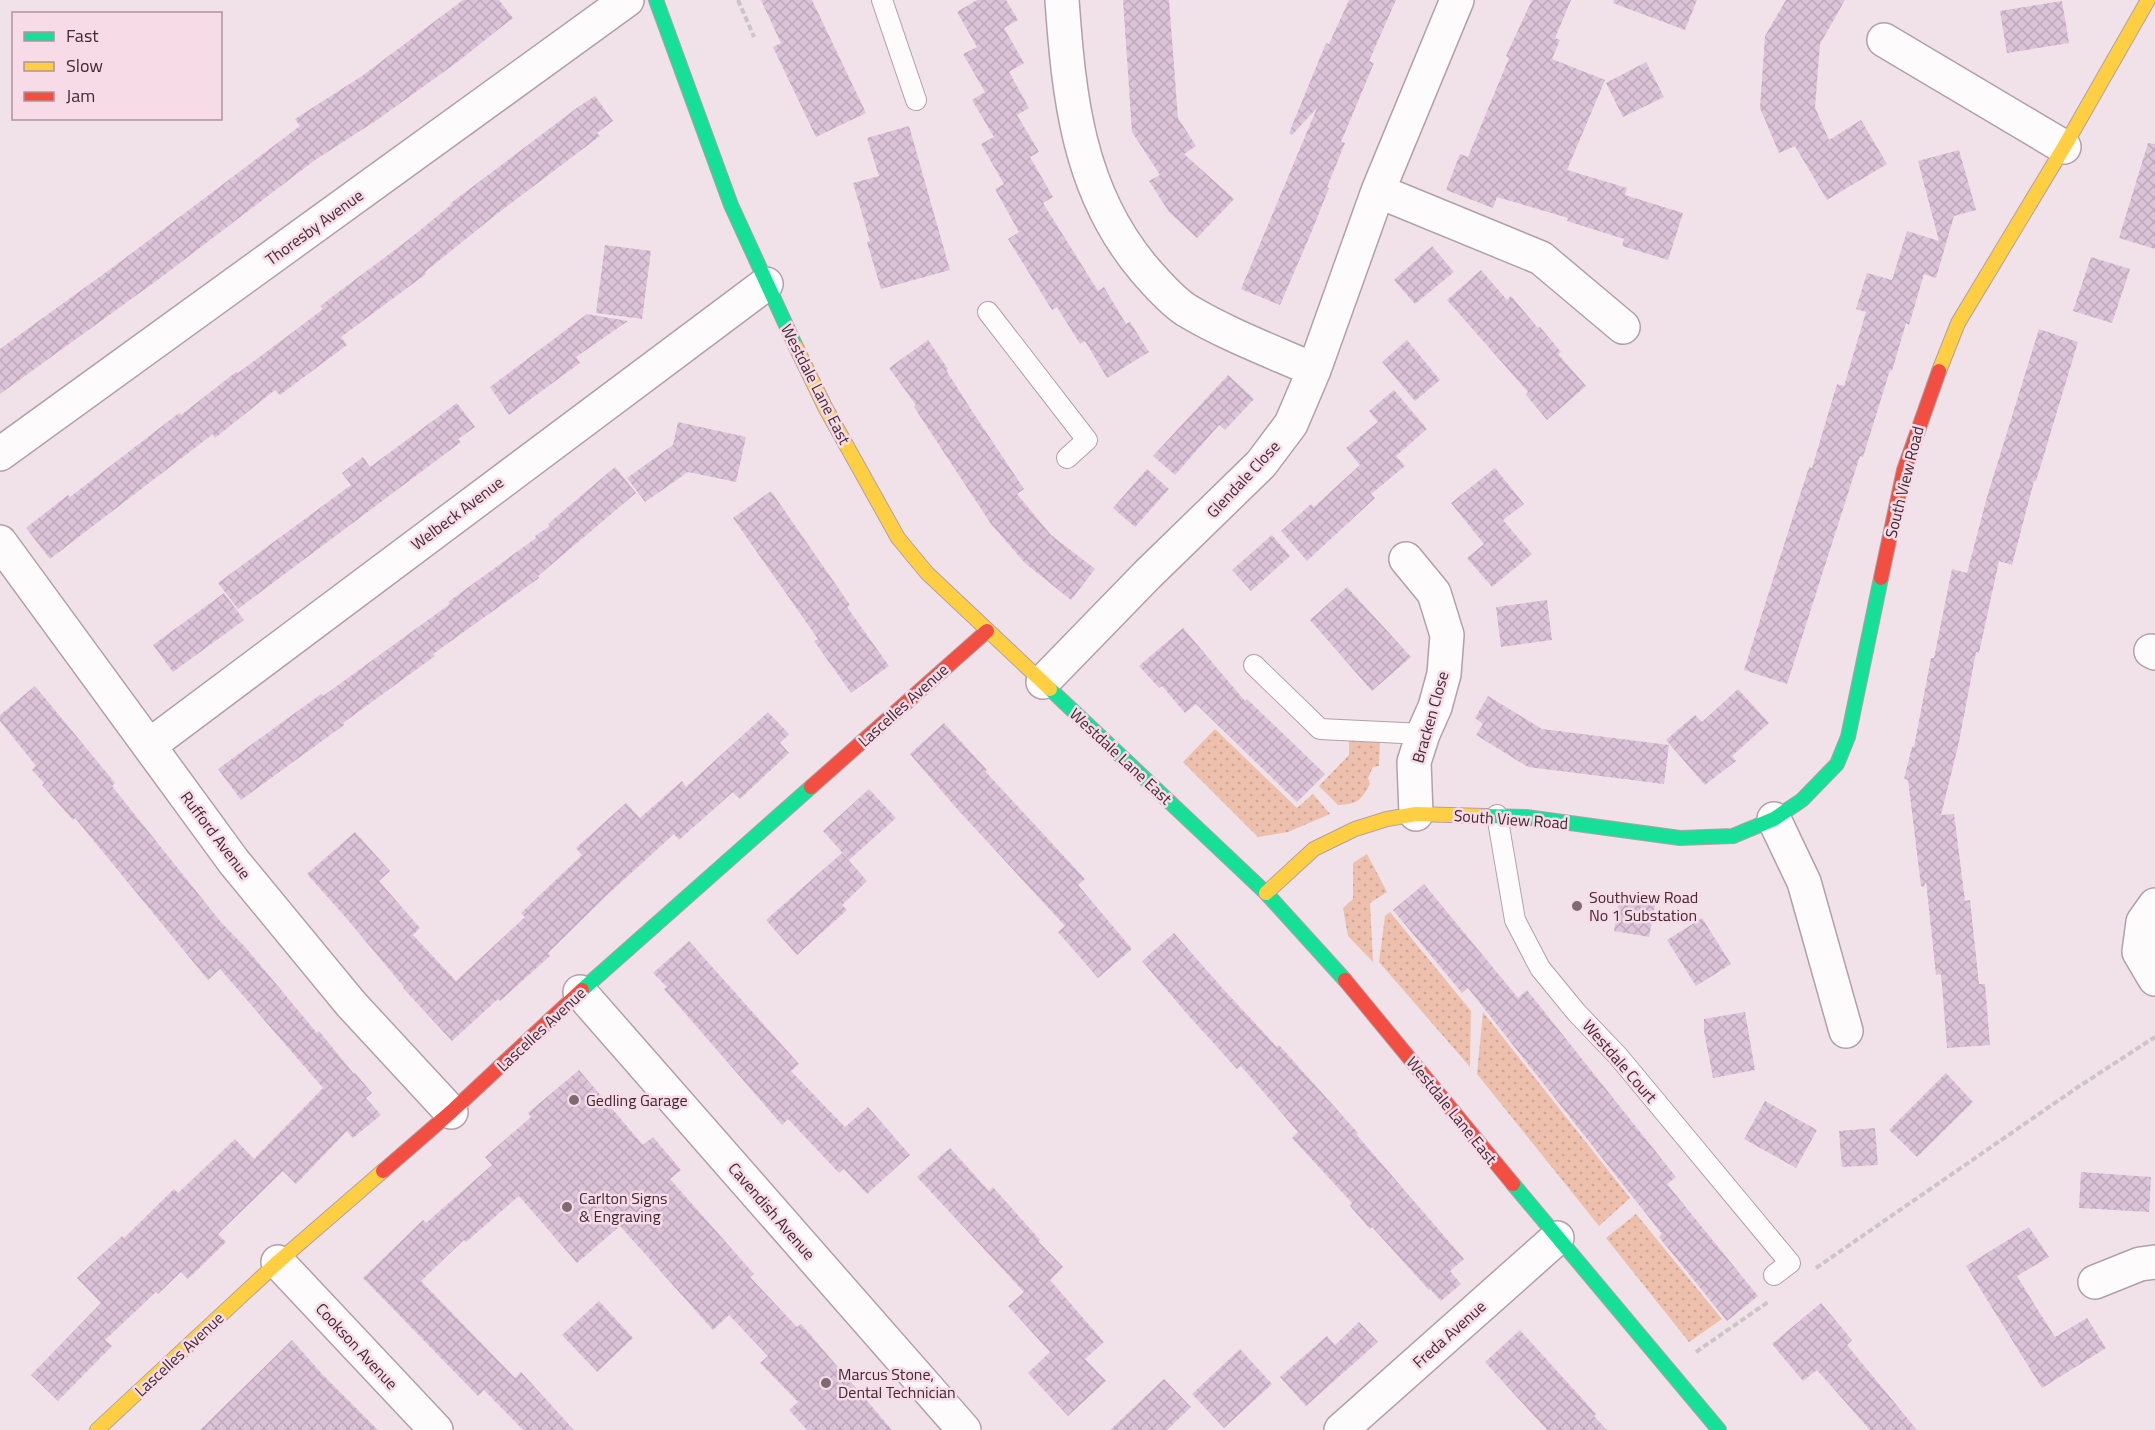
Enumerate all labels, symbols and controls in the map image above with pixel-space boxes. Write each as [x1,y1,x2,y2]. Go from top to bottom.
legend [12,12,222,120]
text: Fast [66,22,99,49]
text: Slow [66,52,103,79]
text: Jam [66,82,95,109]
street label: Thoresby Avenue [260,183,368,271]
street label: Westdale Lane East [775,319,857,449]
street label: South View Road [1879,424,1929,540]
street label: Glendale Close [1201,435,1285,523]
street label: Welbeck Avenue [406,470,508,556]
street label: Lascelles Avenue [852,658,954,752]
street label: Bracken Close [1405,668,1455,766]
street label: Westdale Lane East [1064,702,1178,810]
street label: Rufford Avenue [175,786,257,884]
street label: South View Road [1453,803,1569,835]
place label: Southview Road No 1 Substation [1589,885,1698,927]
marker: Southview Road No 1 Substation [1570,899,1584,913]
street label: Lascelles Avenue [491,981,591,1077]
street label: Westdale Court [1577,1014,1663,1108]
street label: Westdale Lane East [1401,1051,1503,1169]
place label: Gedling Garage [586,1088,688,1112]
marker: Gedling Garage [567,1093,581,1107]
street label: Cavendish Avenue [723,1157,821,1265]
place label: Carlton Signs & Engraving [579,1186,668,1228]
marker: Carlton Signs & Engraving [560,1200,574,1214]
street label: Freda Avenue [1407,1294,1491,1374]
street label: Cookson Avenue [310,1297,404,1395]
street label: Lascelles Avenue [129,1306,229,1402]
place label: Marcus Stone, Dental Technician [838,1362,956,1404]
marker: Marcus Stone, Dental Technician [819,1376,833,1390]

